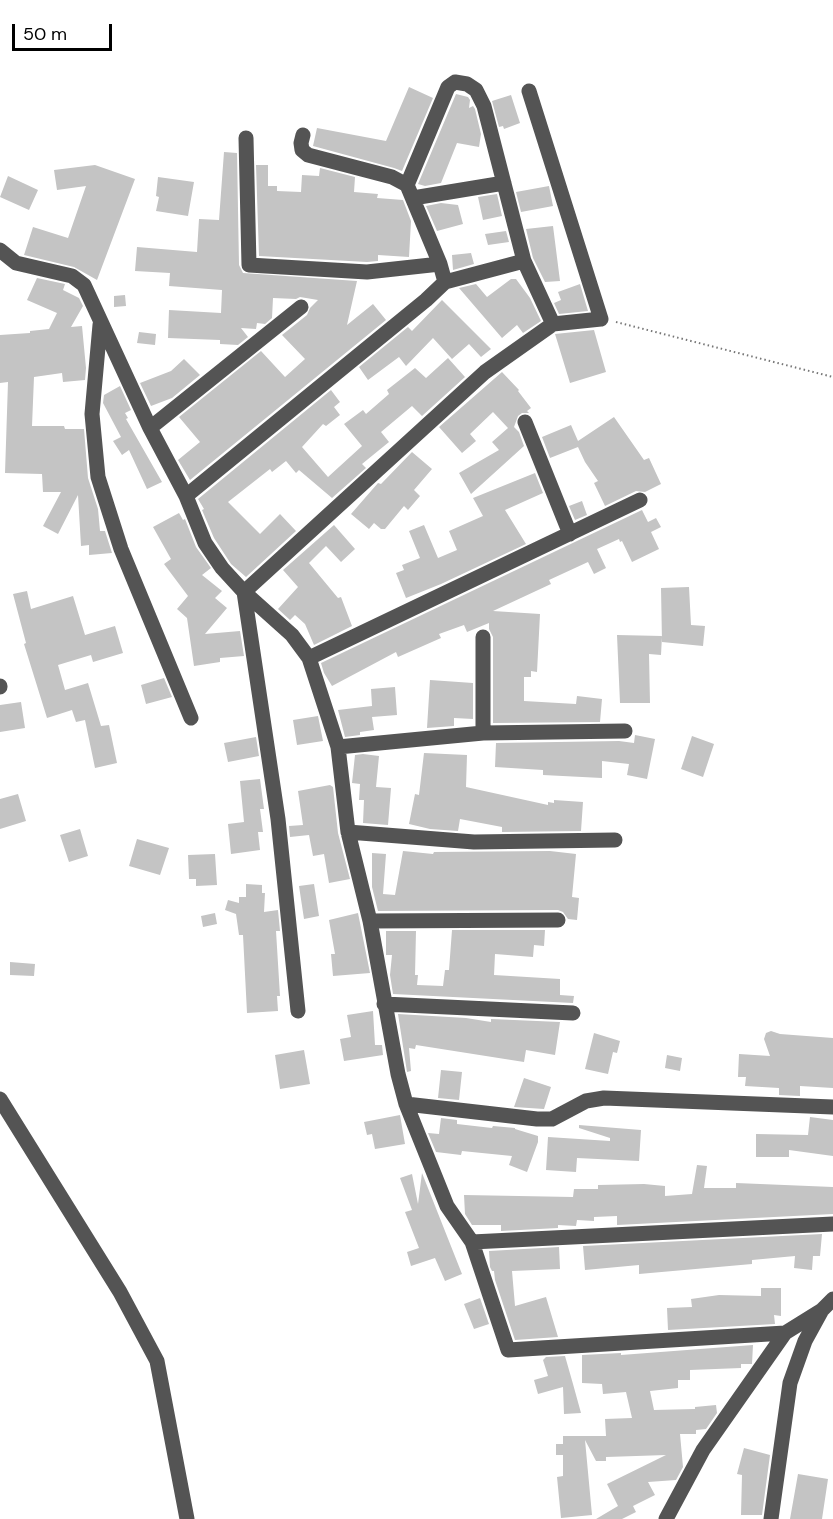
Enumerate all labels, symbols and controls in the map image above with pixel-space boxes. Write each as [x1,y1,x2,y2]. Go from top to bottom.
scale bar [15,12,116,50]
text: 50 m [23,22,67,46]

